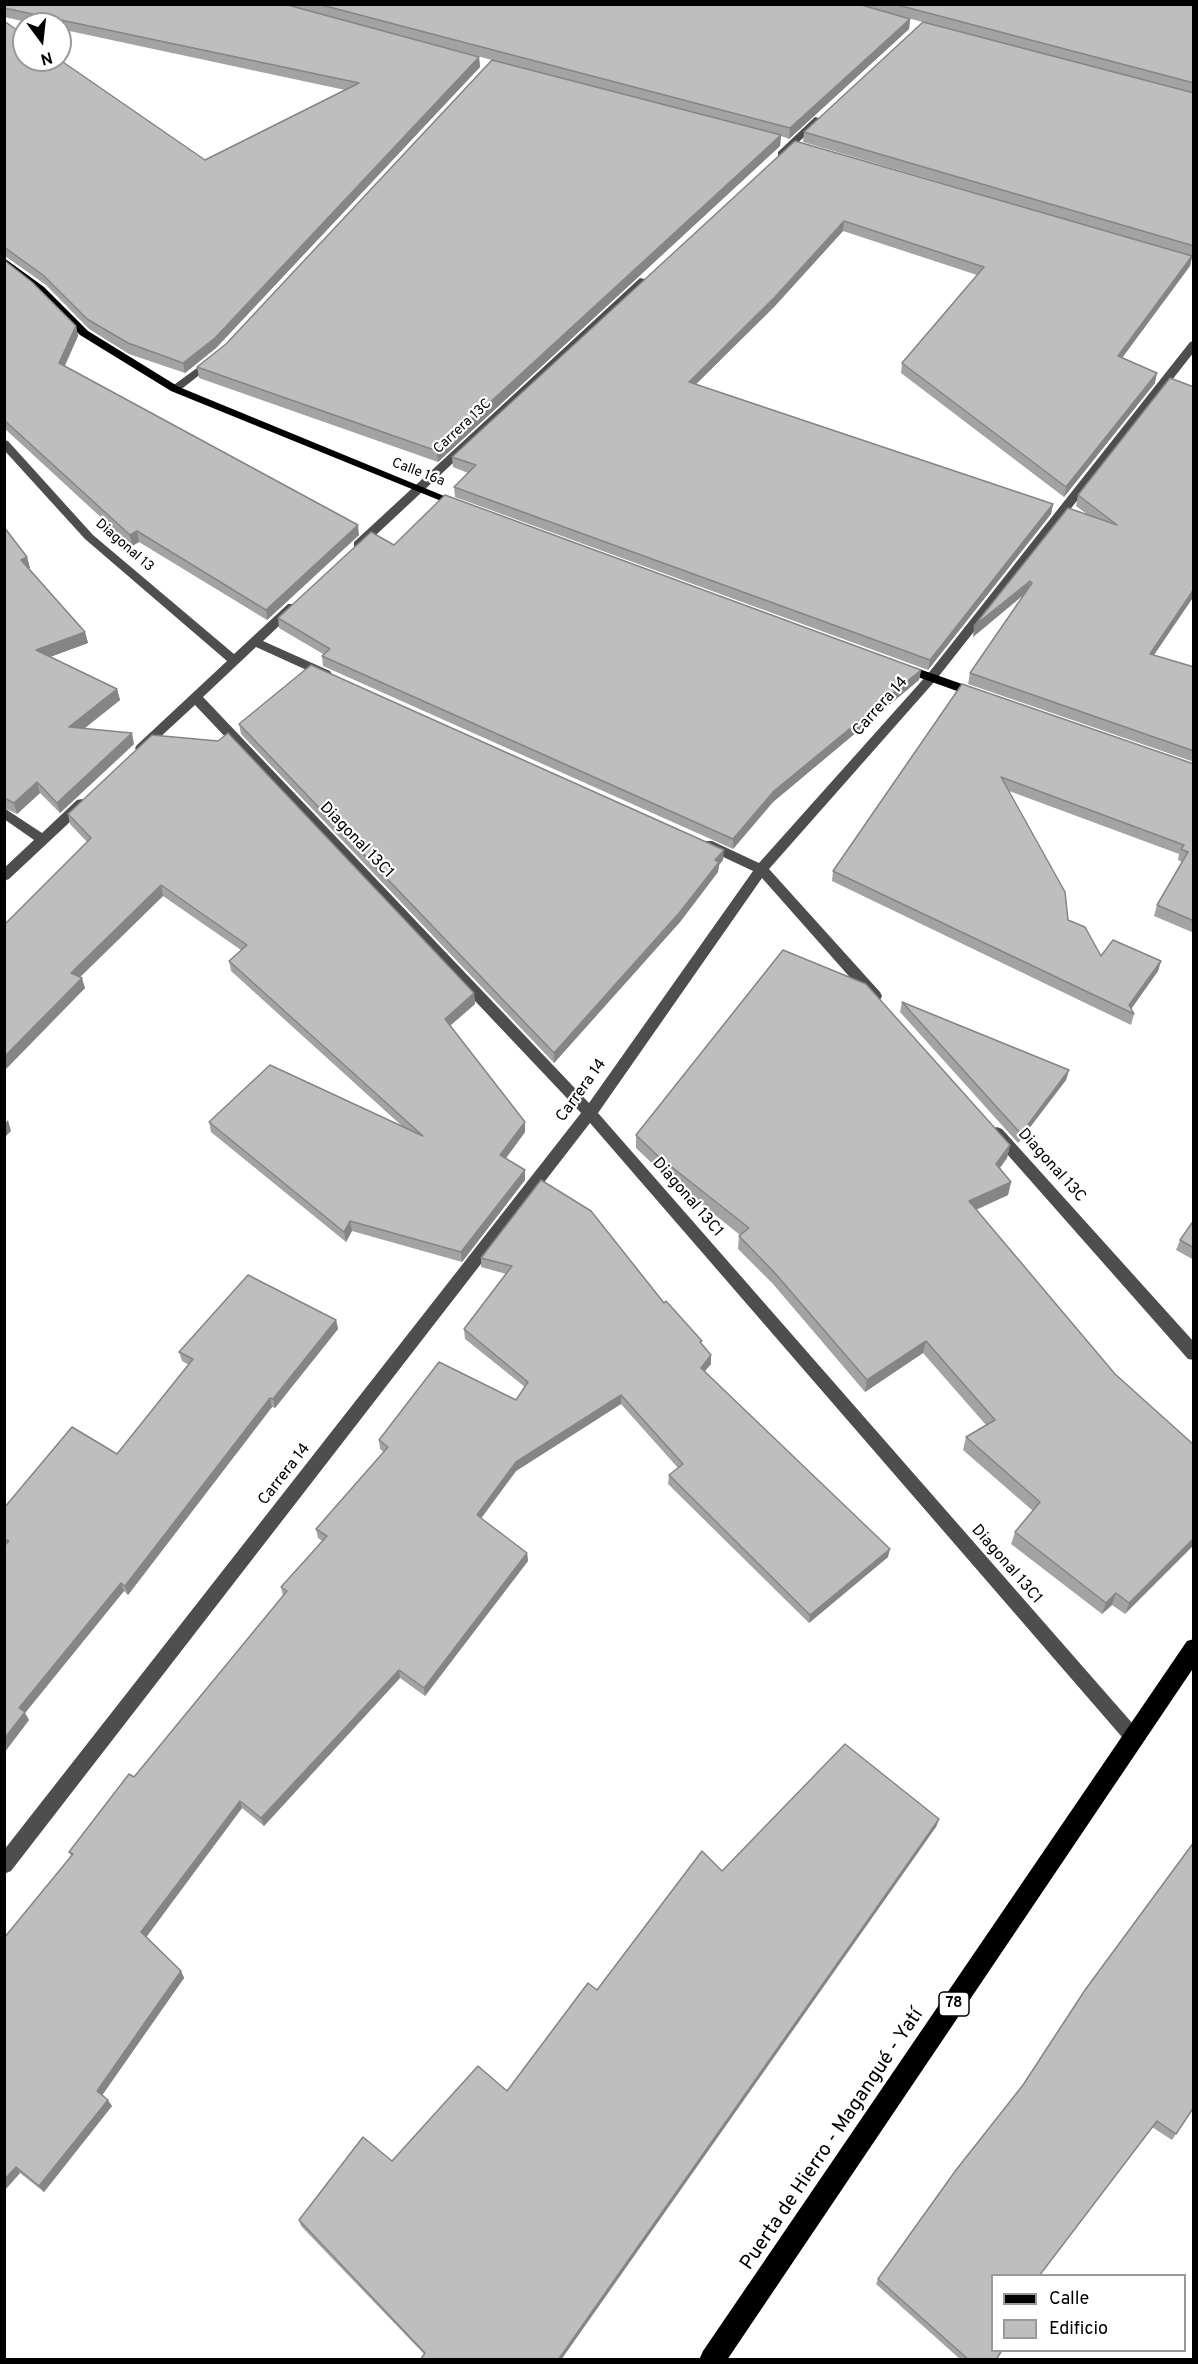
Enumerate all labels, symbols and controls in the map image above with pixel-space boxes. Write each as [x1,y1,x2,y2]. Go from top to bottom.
north arrow [12,12,72,72]
text: N [38,46,54,69]
street label: Carrera 13C [431,396,495,458]
street label: Calle 16a [389,455,447,491]
street label: Diagonal 13 [91,516,157,576]
street label: Carrera 14 [849,673,913,741]
street label: Diagonal 13C1 [315,799,397,883]
street label: Carrera 14 [553,1056,611,1126]
street label: Diagonal 13C [1013,1125,1089,1207]
street label: Diagonal 13C1 [647,1154,727,1242]
street label: Carrera 14 [255,1440,315,1510]
street label: Diagonal 13C1 [966,1521,1046,1609]
road number: 78 [939,1992,969,2016]
street label: Puerta de Hierro - Magangué - Yatí [736,2005,930,2275]
legend [991,2274,1186,2352]
text: Calle [1049,2288,1089,2311]
text: Edificio [1049,2318,1108,2341]

